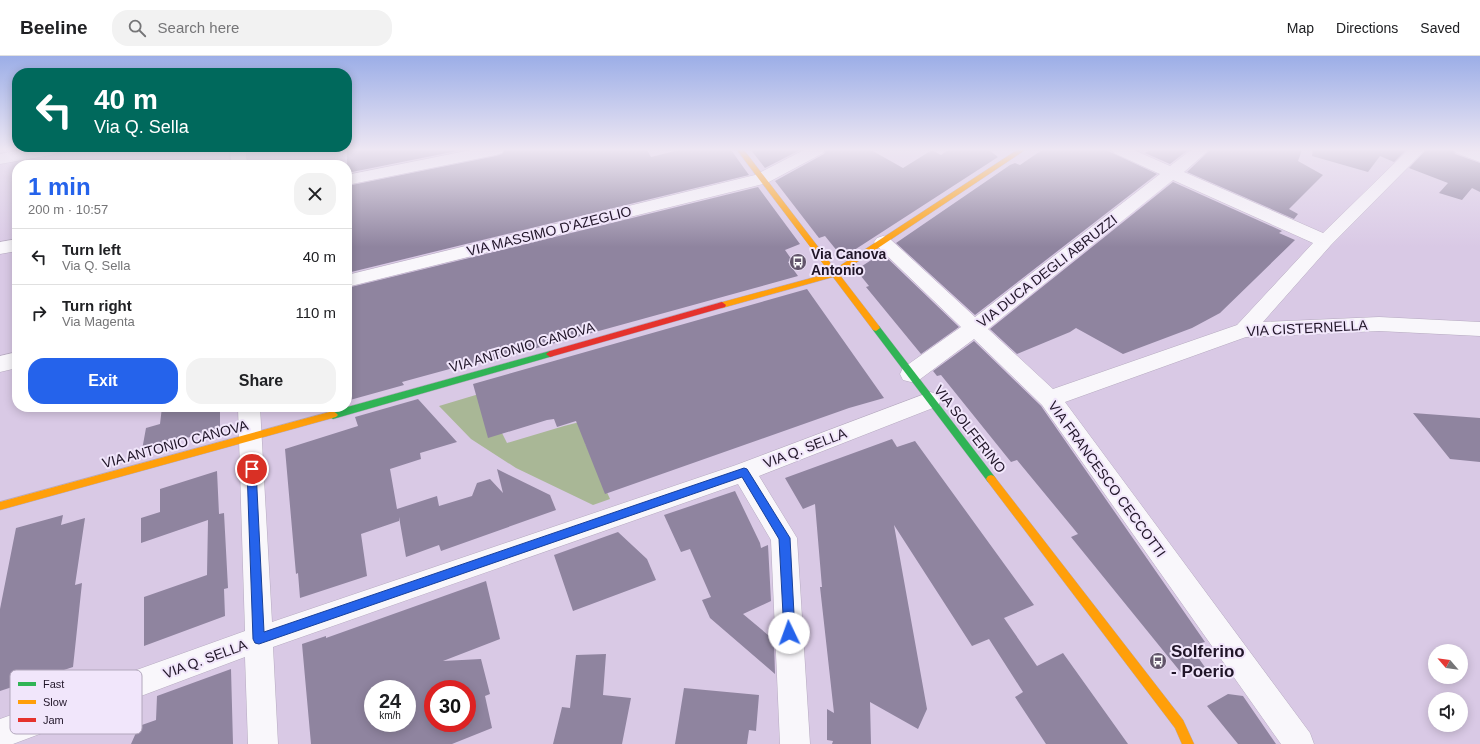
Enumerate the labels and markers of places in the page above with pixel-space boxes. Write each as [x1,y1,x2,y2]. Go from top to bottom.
place label: Via Canova Antonio [811,246,886,278]
bus stop icon: Via Canova Antonio [788,252,808,272]
pin [235,452,269,486]
place label: Solferino - Poerio [1171,642,1245,681]
bus stop icon: Solferino - Poerio [1148,651,1168,671]

